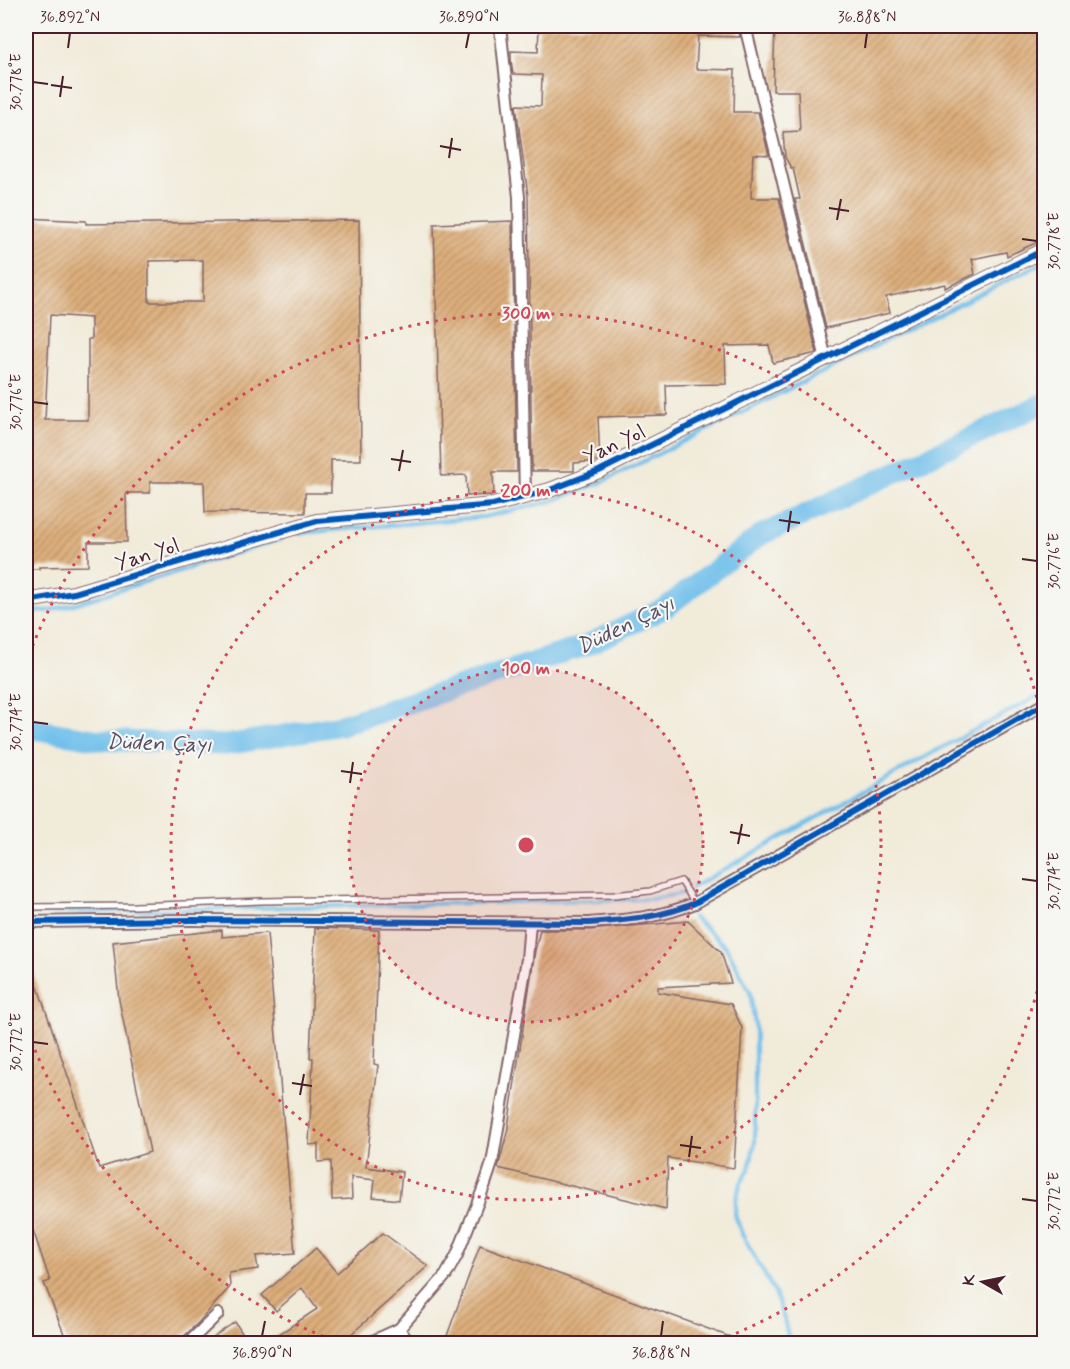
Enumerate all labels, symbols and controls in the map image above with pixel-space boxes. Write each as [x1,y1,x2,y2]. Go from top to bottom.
text: 36.892°N [40,8,100,28]
text: 36.890°N [439,8,499,28]
text: 36.888°N [838,8,896,28]
text: 30.778°E [7,53,27,111]
text: 30.778°E [1045,212,1065,270]
text: 300 m [502,302,550,326]
text: 30.776°E [7,374,27,430]
street label: Yan Yol [579,418,650,472]
text: 200 m [501,479,551,503]
street label: Yan Yol [112,532,183,578]
text: 30.776°E [1045,533,1065,589]
water label: Düden Çayı [572,590,679,662]
text: 100 m [502,657,550,681]
text: 30.774°E [7,693,27,751]
water label: Düden Çayı [106,728,212,760]
centre of rings [516,835,536,855]
text: 30.774°E [1045,852,1065,910]
text: 30.772°E [7,1013,27,1071]
text: 30.772°E [1045,1172,1065,1230]
north arrow [953,1252,1013,1312]
text: K [958,1272,981,1287]
text: 36.890°N [232,1344,292,1364]
text: 36.888°N [632,1344,690,1364]

